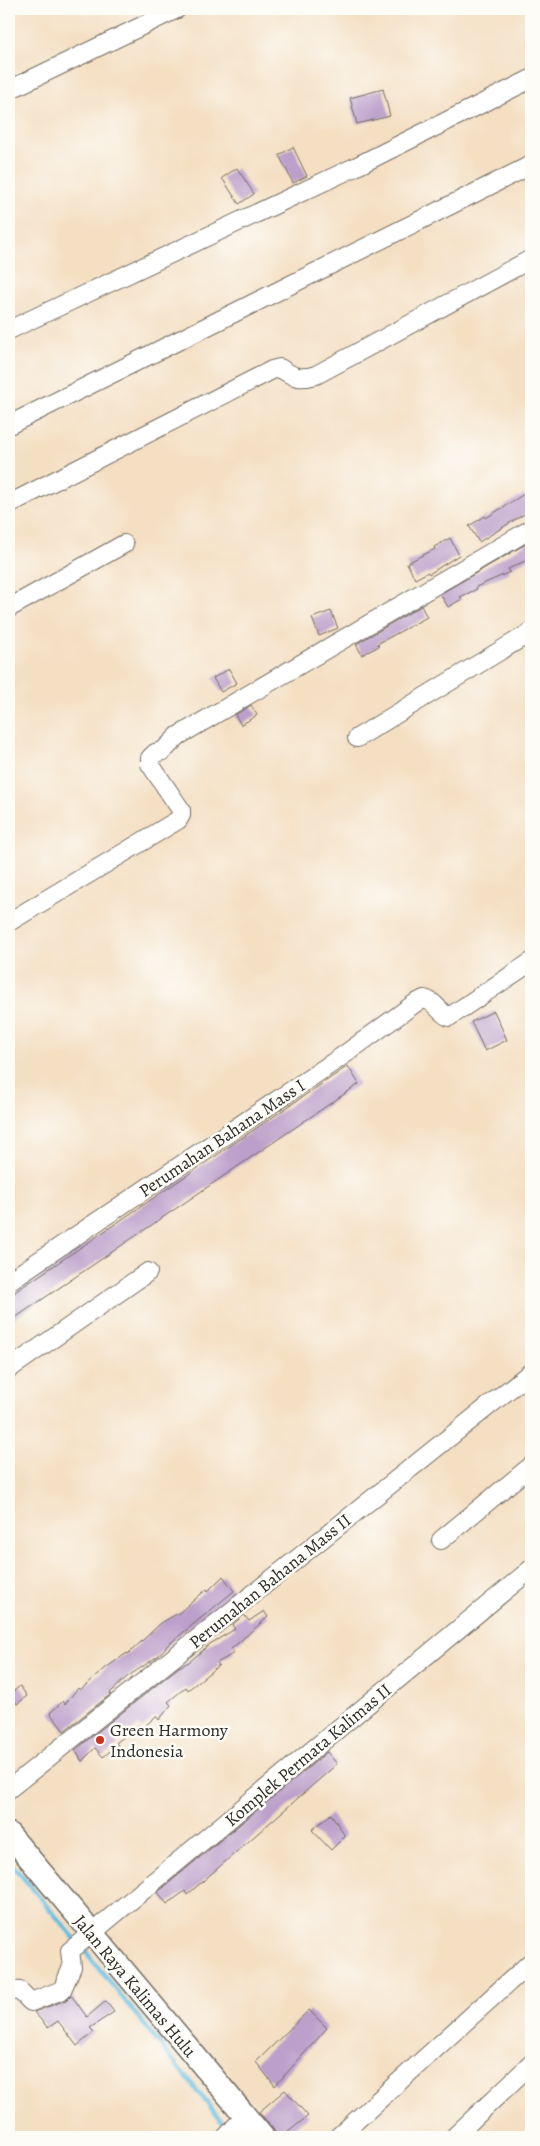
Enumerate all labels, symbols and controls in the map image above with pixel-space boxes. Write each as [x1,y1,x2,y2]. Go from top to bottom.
street label: Perumahan Bahana Mass I [134,1073,310,1203]
street label: Perumahan Bahana Mass II [184,1508,356,1654]
street label: Komplek Permata Kalimas II [220,1678,396,1832]
place label: Green Harmony Indonesia [110,1718,229,1763]
marker: Green Harmony Indonesia [94,1734,106,1746]
street label: Jalan Raya Kalimas Hulu [68,1910,202,2062]

